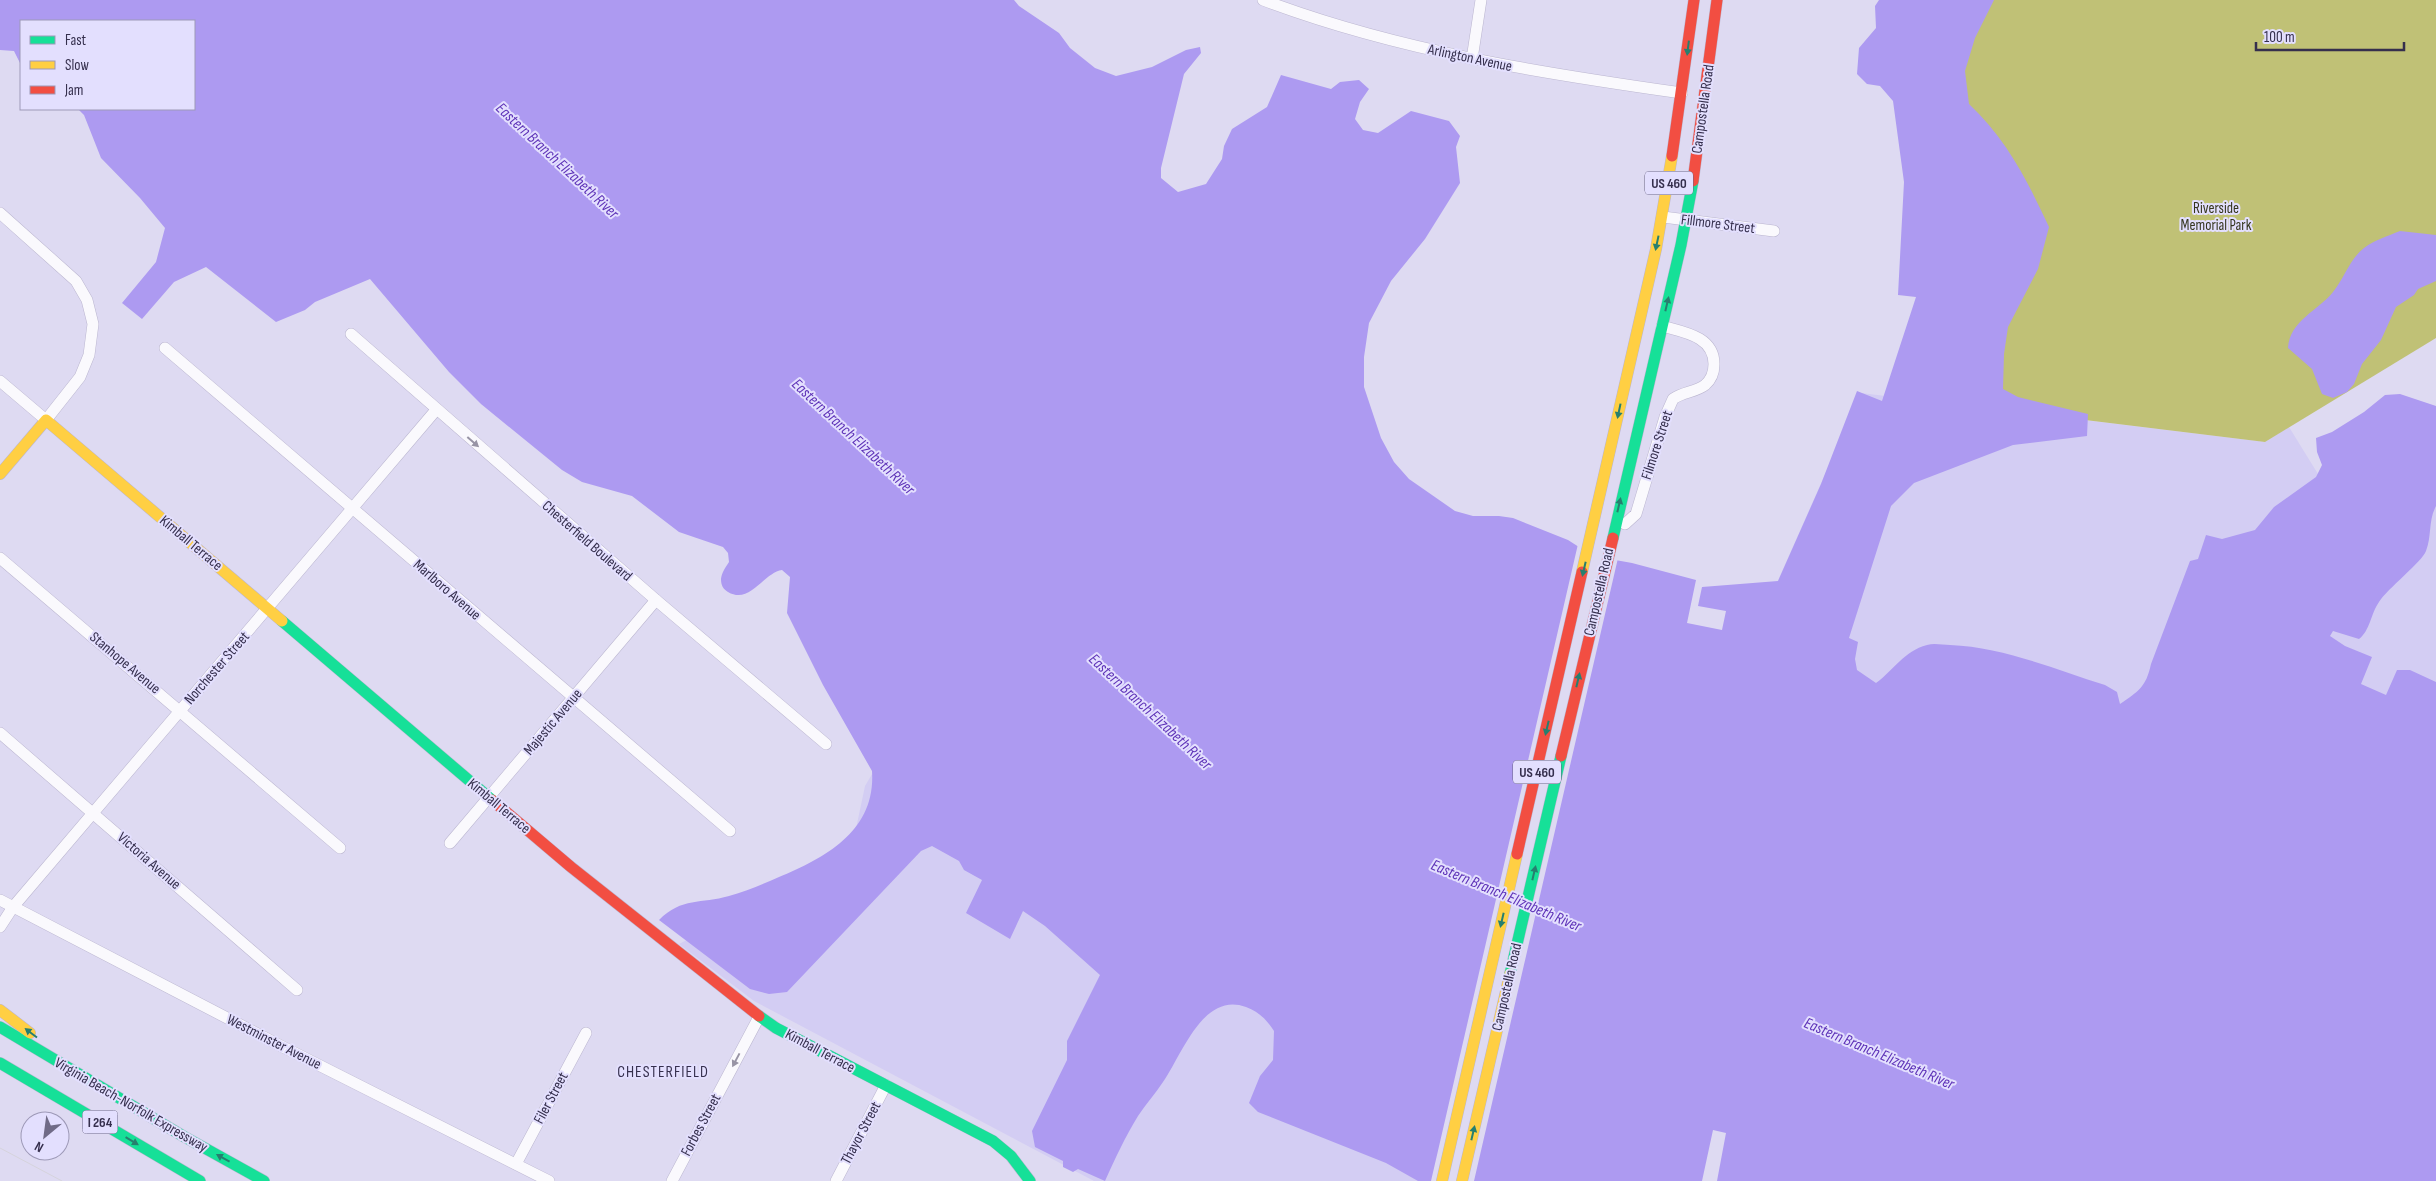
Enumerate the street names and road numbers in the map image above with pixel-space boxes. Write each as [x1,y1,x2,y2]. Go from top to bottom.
street label: Arlington Avenue [1425,40,1514,76]
street label: Campostella Road [1687,63,1719,155]
road number: US 460 [1645,172,1693,194]
street label: Fillmore Street [1680,210,1756,238]
street label: Filmore Street [1637,408,1677,482]
street label: Chesterfield Boulevard [538,497,636,585]
street label: Kimball Terrace [156,511,226,575]
street label: Campostella Road [1580,546,1618,638]
street label: Marlboro Avenue [409,555,485,625]
street label: Norchester Street [180,627,254,708]
street label: Stanhope Avenue [86,628,164,698]
street label: Majestic Avenue [520,685,586,759]
road number: US 460 [1513,760,1561,784]
street label: Kimball Terrace [464,774,534,838]
street label: Victoria Avenue [113,828,185,894]
street label: Campostella Road [1488,941,1526,1033]
street label: Westminster Avenue [224,1010,324,1074]
street label: Kimball Terrace [782,1025,858,1077]
street label: Virginia Beach-Norfolk Expressway [51,1053,211,1157]
street label: Filer Street [529,1069,573,1127]
street label: Forbes Street [677,1090,725,1159]
street label: Thayor Street [837,1098,886,1168]
road number: I 264 [82,1110,118,1134]

